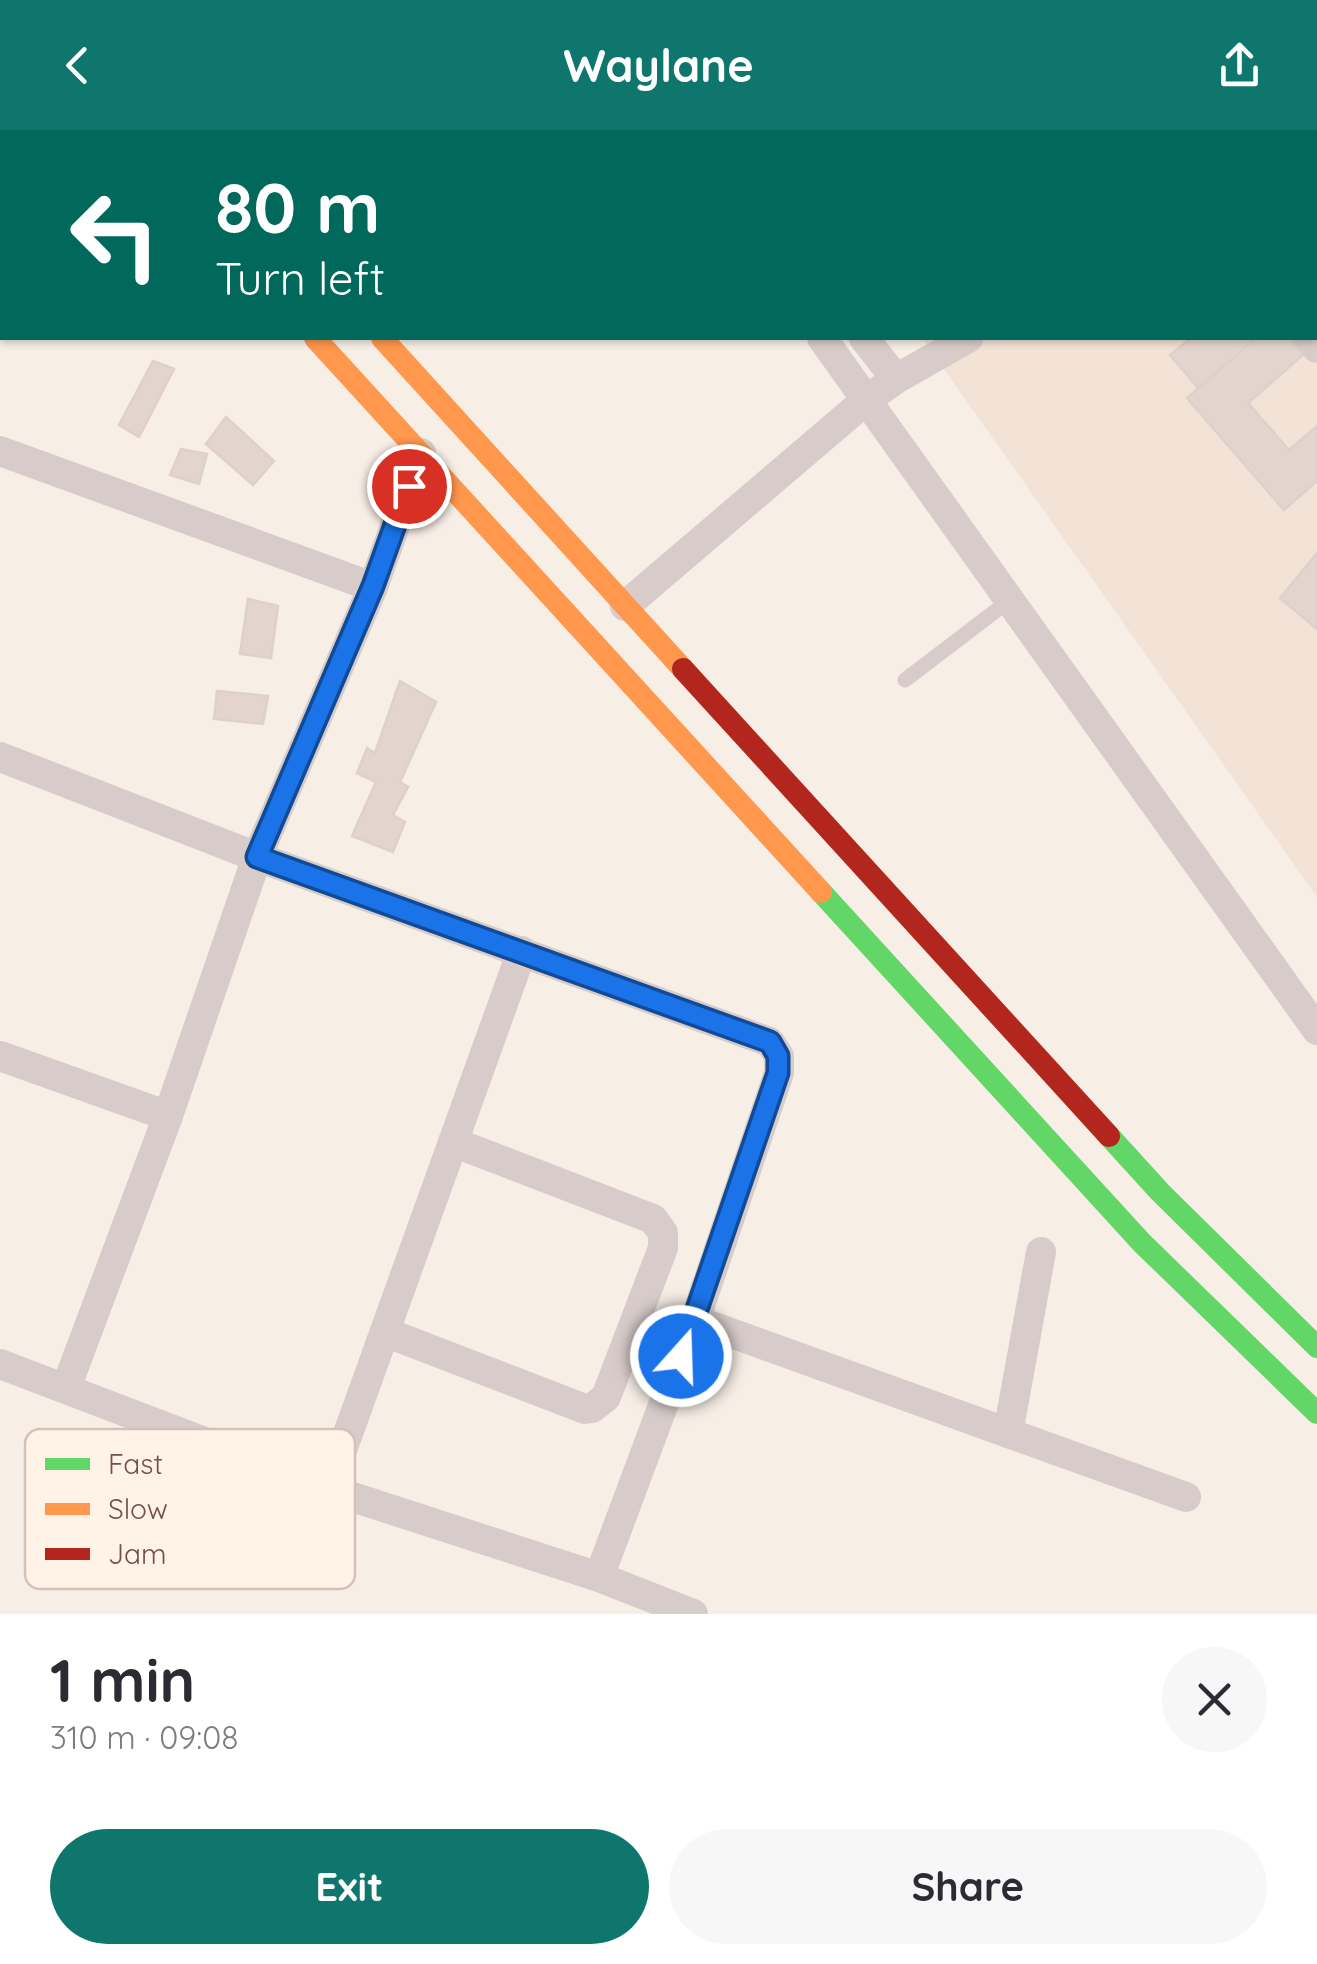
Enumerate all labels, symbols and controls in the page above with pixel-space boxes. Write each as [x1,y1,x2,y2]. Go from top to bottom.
text: Waylane [563,37,754,93]
icon: back [50,38,105,93]
icon: share [1212,38,1267,93]
text: 80 m [215,163,380,251]
icon: left [50,170,180,300]
text: Turn left [215,250,385,306]
pin [367,444,452,529]
icon: arrive [382,459,437,514]
position arrow [629,1304,733,1408]
legend [25,1429,355,1589]
text: Fast [108,1446,163,1481]
text: Slow [108,1491,168,1526]
text: Jam [108,1536,167,1571]
text: 1 min [50,1642,195,1717]
button: close [1162,1647,1267,1752]
text: 310 m · 09:08 [50,1717,238,1757]
button: Exit [50,1829,649,1944]
button: Share [669,1829,1267,1944]

